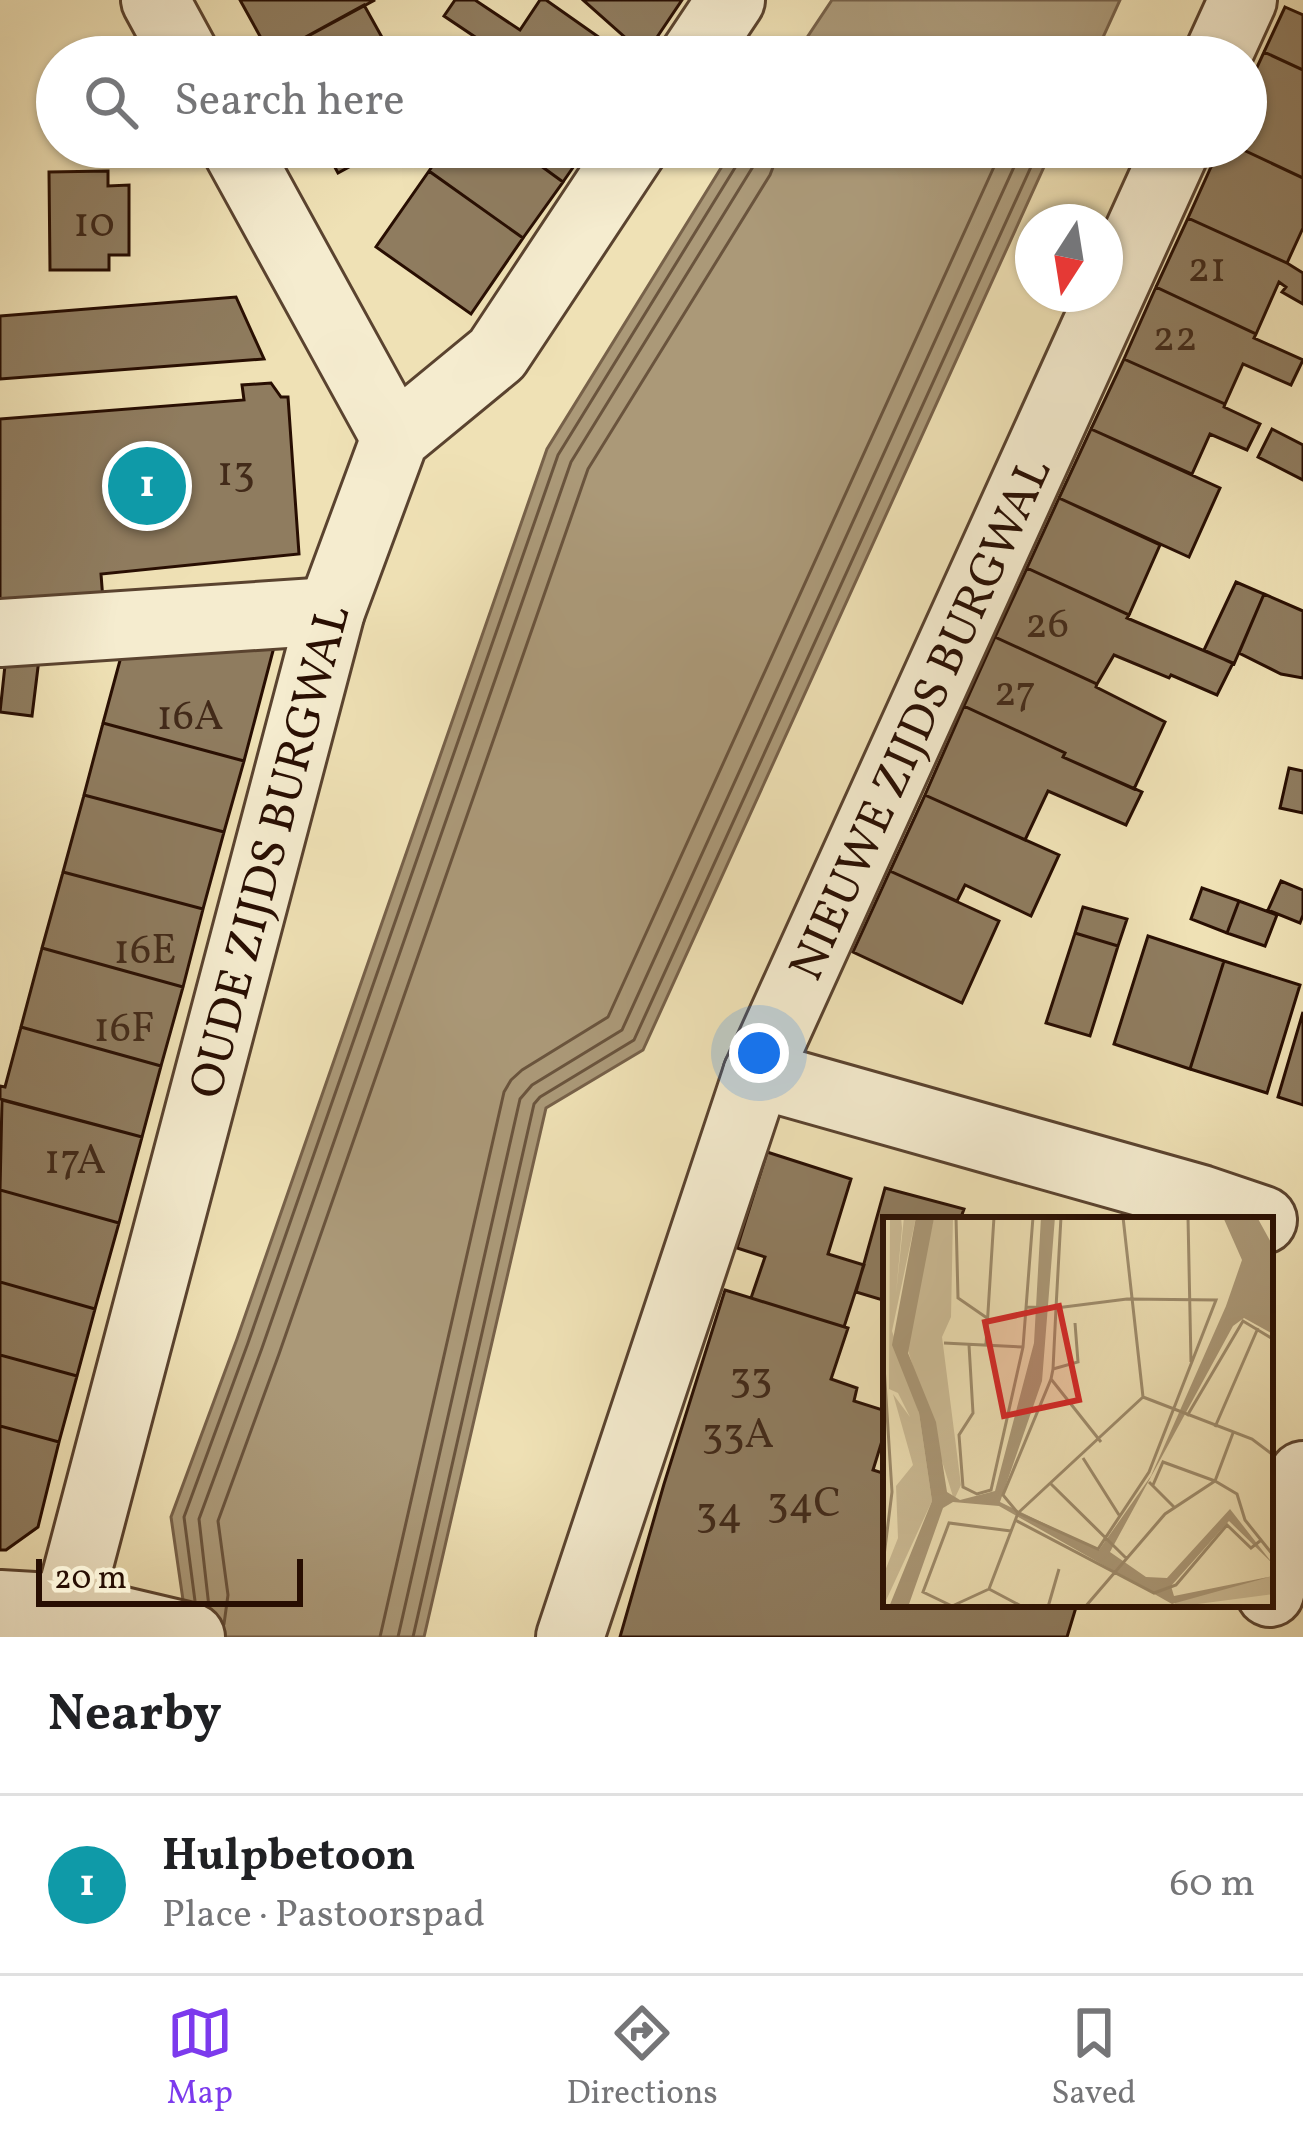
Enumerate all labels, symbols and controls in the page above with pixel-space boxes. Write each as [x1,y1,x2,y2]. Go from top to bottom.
search box [36,36,1267,168]
icon: search [78,69,144,135]
text: Search here [174,71,405,134]
house number: 10 [73,196,115,255]
north arrow [1015,204,1123,312]
house number: 21 [1188,241,1226,300]
house number: 22 [1152,310,1198,369]
pin: 1 [108,441,186,531]
house number: 13 [217,445,255,504]
street label: NIEUWE ZIJDS BURGWAL [775,448,1070,992]
house number: 26 [1025,597,1069,656]
street label: OUDE ZIJDS BURGWAL [175,598,369,1106]
house number: 27 [994,665,1036,724]
house number: 16A [156,689,224,748]
house number: 16E [114,923,176,982]
house number: 16F [93,1001,155,1060]
your location [729,1023,789,1083]
house number: 17A [44,1133,106,1192]
inset map [883,1217,1273,1607]
house number: 33 [730,1351,772,1410]
house number: 33A [702,1407,774,1466]
house number: 34C [767,1476,841,1535]
house number: 34 [696,1486,742,1545]
scale bar [36,1553,303,1606]
text: 20 m [54,1557,127,1603]
text: Nearby [48,1680,222,1751]
text: Hulpbetoon [162,1826,416,1889]
text: 1 [79,1858,95,1912]
text: 60 m [1170,1858,1255,1912]
text: Place · Pastoorspad [162,1889,485,1943]
tab: Map [167,2000,233,2118]
tab: Directions [566,2000,718,2118]
tab: Saved [1051,2000,1136,2118]

